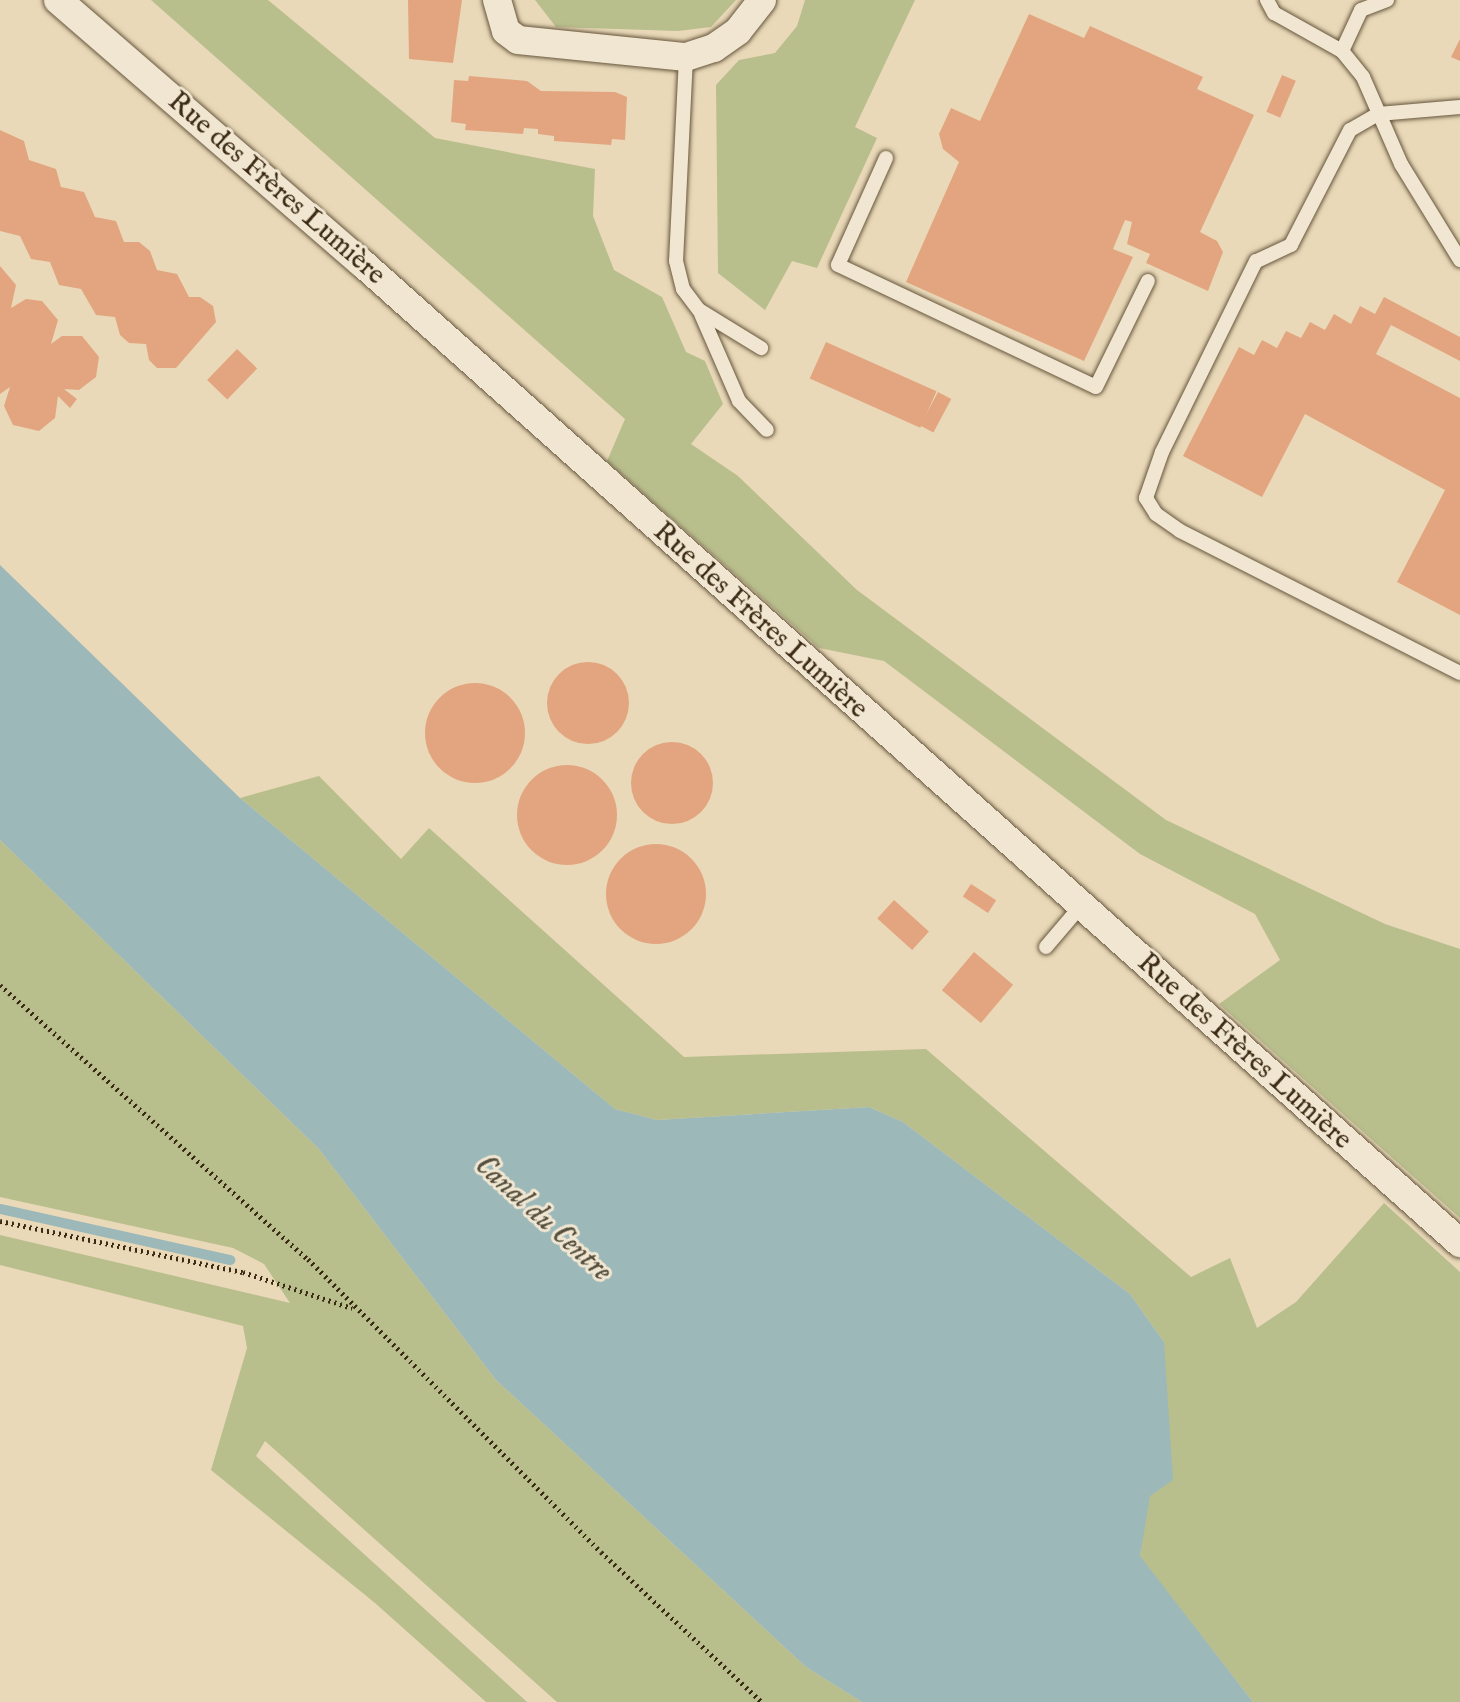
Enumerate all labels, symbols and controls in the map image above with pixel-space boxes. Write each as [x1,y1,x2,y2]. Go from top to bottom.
street label: Rue des Frères Lumière [160,85,392,293]
street label: Rue des Frères Lumière [646,516,874,726]
street label: Rue des Frères Lumière [1130,947,1358,1157]
water label: Canal du Centre [467,1148,619,1290]

